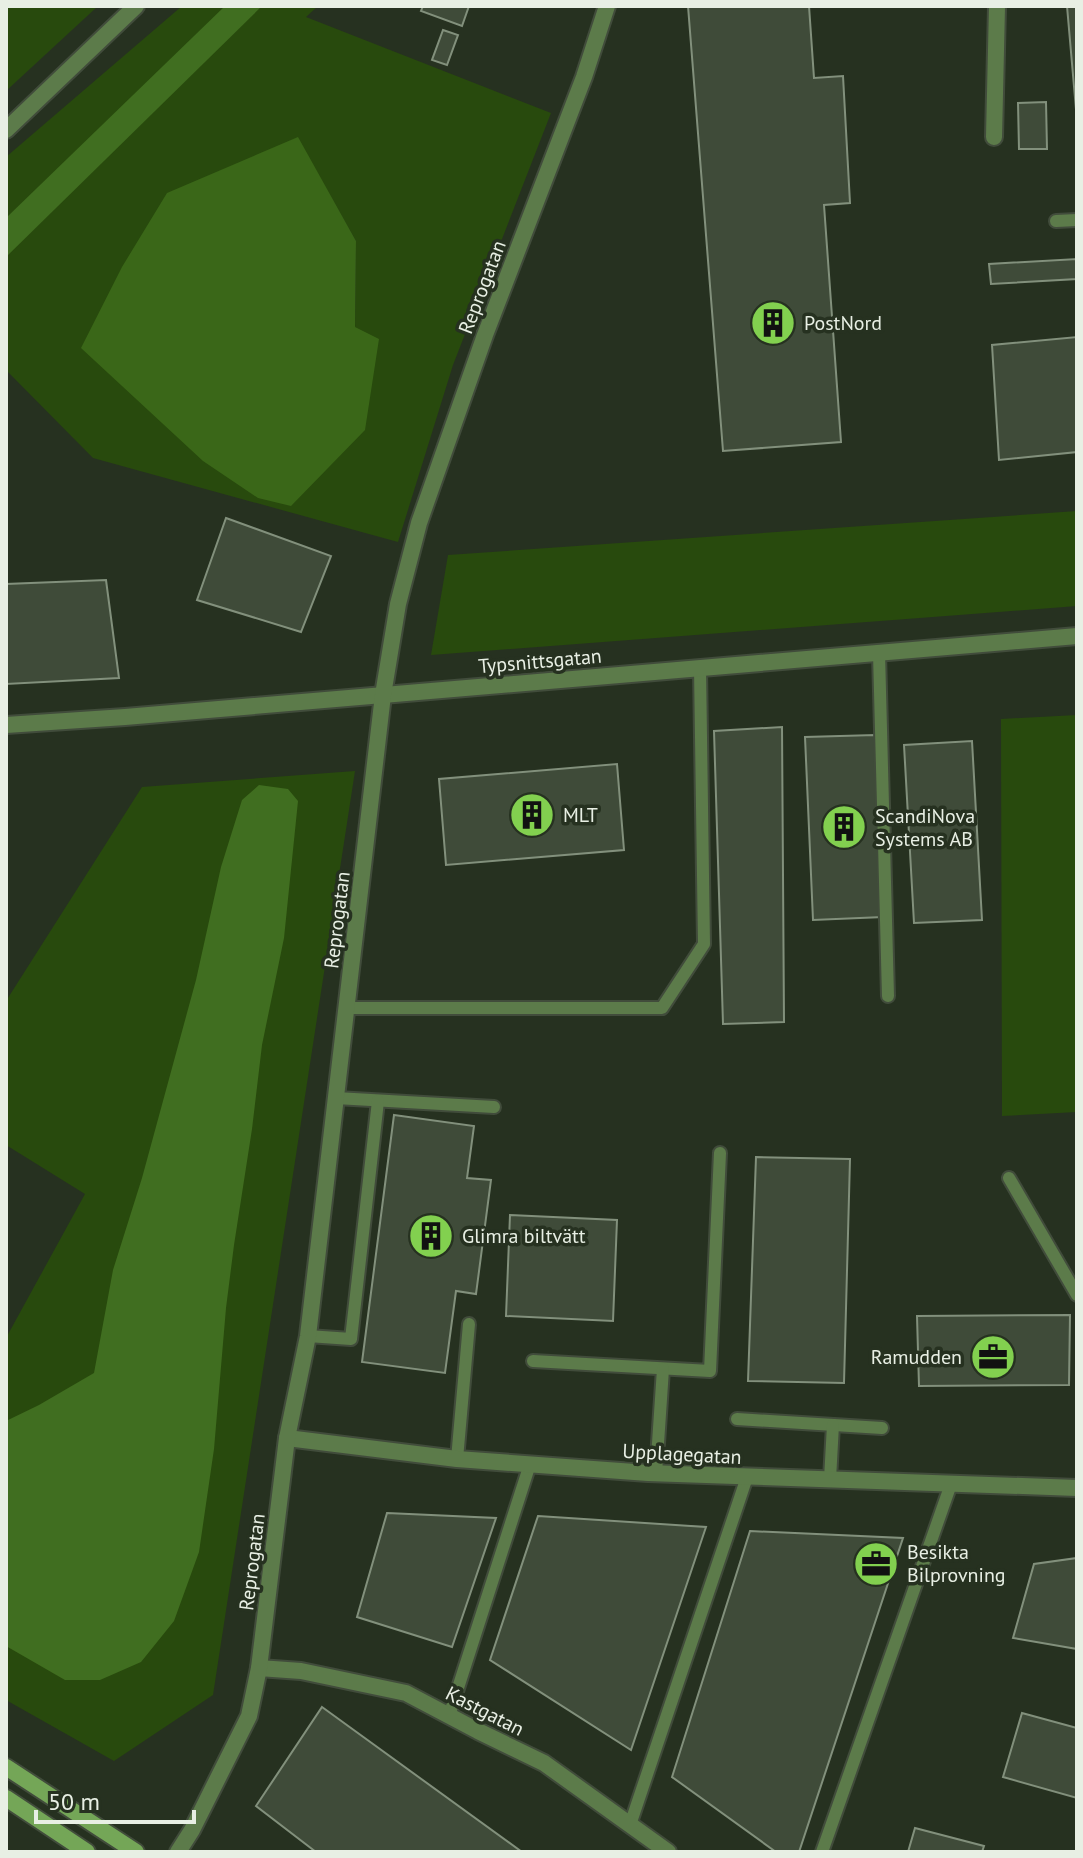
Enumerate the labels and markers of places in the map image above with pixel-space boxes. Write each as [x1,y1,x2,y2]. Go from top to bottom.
building icon: PostNord [749,299,797,347]
place label: PostNord [804,310,882,336]
building icon: MLT [508,791,556,839]
place label: MLT [563,802,598,828]
building icon: ScandiNova Systems AB [820,803,868,851]
place label: ScandiNova Systems AB [875,803,975,852]
building icon: Glimra biltvätt [407,1212,455,1260]
place label: Glimra biltvätt [462,1223,586,1249]
office icon: Ramudden [969,1333,1017,1381]
place label: Ramudden [871,1344,962,1370]
place label: Besikta Bilprovning [907,1539,1006,1588]
office icon: Besikta Bilprovning [852,1540,900,1588]

